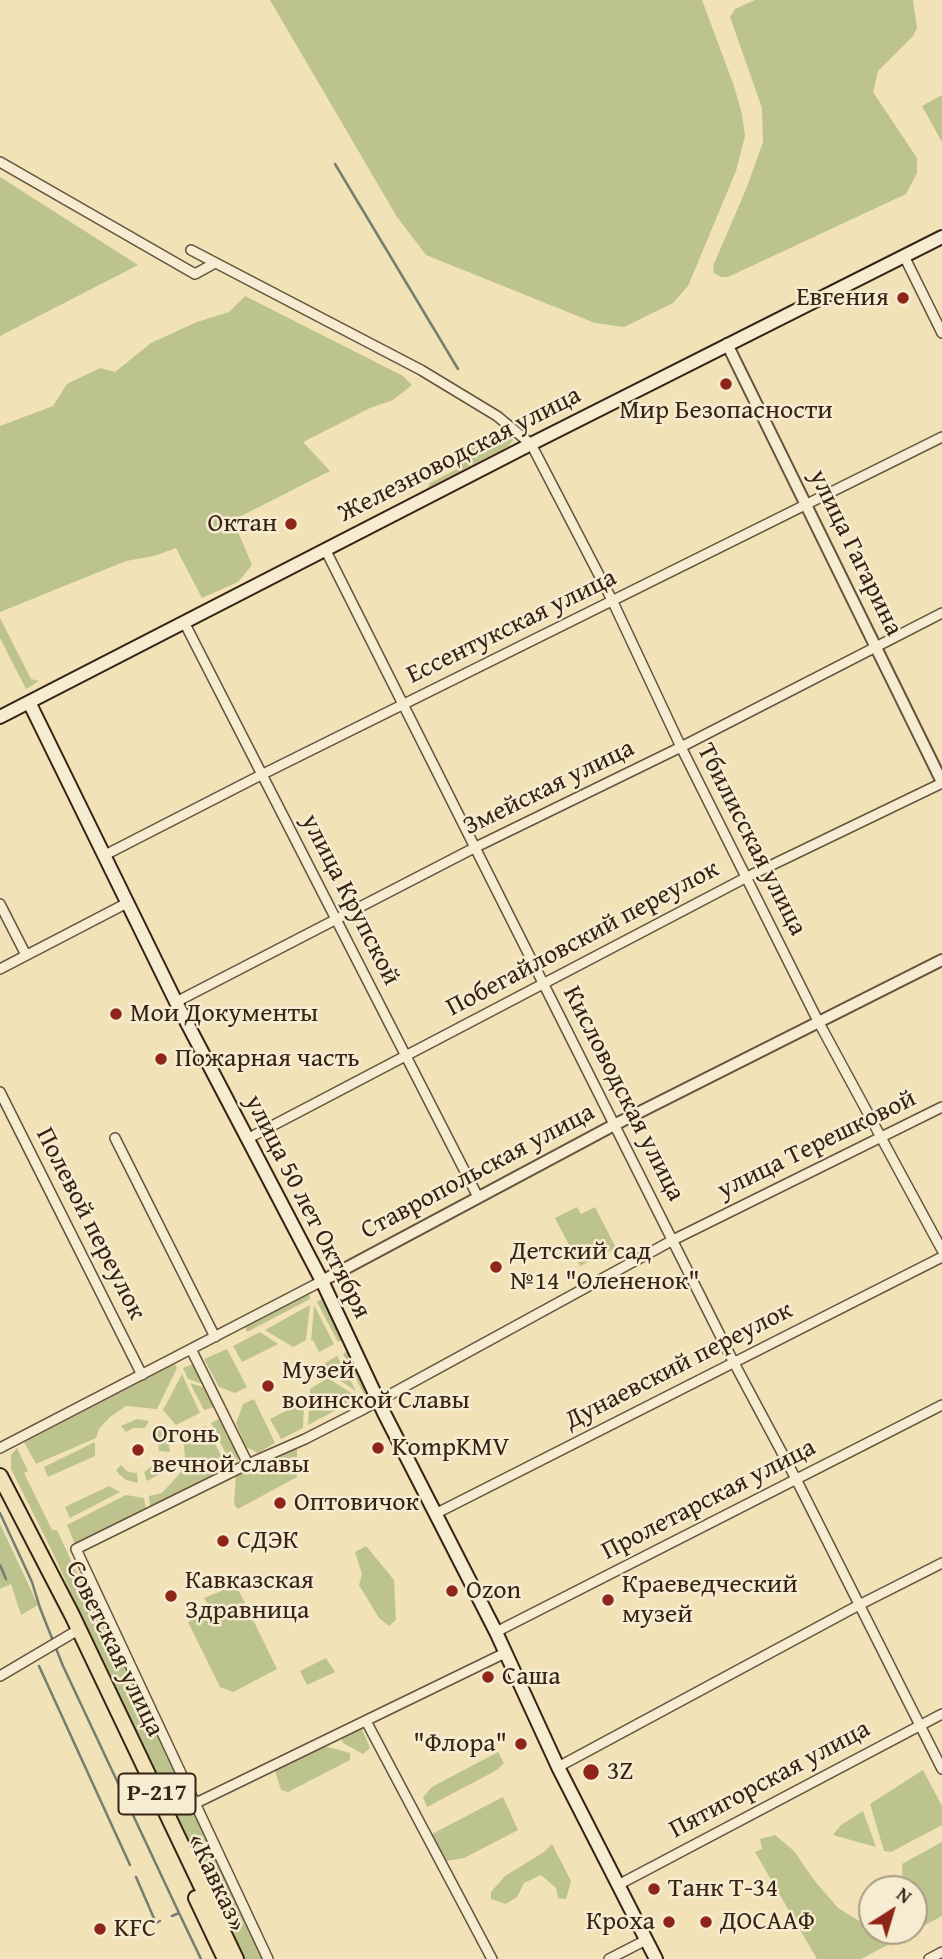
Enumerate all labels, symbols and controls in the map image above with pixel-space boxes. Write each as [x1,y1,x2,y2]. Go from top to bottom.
place label: Евгения [796,282,889,314]
marker: Евгения [895,290,911,306]
marker: Мир Безопасности [718,376,734,392]
street label: Железноводская улица [333,380,587,530]
place label: Мир Безопасности [619,395,833,427]
street label: улица Гагарина [801,465,909,641]
place label: Октан [208,508,277,540]
marker: Октан [283,516,299,532]
street label: Ессентукская улица [402,563,622,691]
street label: Змейская улица [458,733,640,843]
street label: Тбилисская улица [689,739,813,941]
street label: улица Крупской [293,809,407,991]
street label: Побегайловский переулок [441,854,725,1024]
street label: Кисловодская улица [555,981,691,1207]
place label: Мои Документы [130,998,318,1030]
marker: Мои Документы [108,1006,124,1022]
place label: Пожарная часть [175,1043,359,1075]
marker: Пожарная часть [153,1051,169,1067]
street label: улица Терешковой [713,1083,921,1207]
street label: улица 50 лет Октября [237,1090,377,1324]
street label: Ставропольская улица [356,1097,600,1247]
street label: Полевой переулок [28,1123,152,1325]
place label: Детский сад №14 "Олененок" [510,1236,700,1298]
marker: Детский сад №14 "Олененок" [488,1259,504,1275]
street label: Дунаевский переулок [560,1295,798,1437]
place label: Музей воинской Славы [282,1355,470,1416]
marker: Музей воинской Славы [260,1378,276,1394]
place label: Огонь вечной славы [152,1419,309,1480]
place label: KompKMV [392,1432,510,1464]
street label: Пролетарская улица [597,1433,821,1567]
marker: KompKMV [370,1440,386,1456]
marker: Огонь вечной славы [130,1442,146,1458]
place label: Оптовичок [294,1487,419,1519]
marker: Оптовичок [272,1495,288,1511]
place label: СДЭК [237,1525,299,1557]
marker: СДЭК [215,1533,231,1549]
street label: Советская улица [58,1556,170,1742]
place label: Кавказская Здравница [185,1565,314,1626]
place label: Краеведческий музей [622,1569,798,1630]
place label: Ozon [466,1575,521,1607]
marker: Ozon [444,1583,460,1599]
marker: Кавказская Здравница [163,1588,179,1604]
marker: Краеведческий музей [600,1592,616,1608]
place label: Саша [502,1661,561,1693]
marker: Саша [480,1669,496,1685]
street label: Пятигорская улица [664,1714,876,1846]
place label: "Флора" [413,1728,507,1760]
marker: "Флора" [513,1736,529,1752]
place label: 3Z [607,1756,633,1788]
marker: 3Z [581,1762,601,1782]
road number: Р-217 [118,1774,196,1814]
street label: «Кавказ» [180,1829,252,1937]
place label: Танк Т-34 [668,1873,778,1905]
north arrow [858,1875,928,1945]
text: N [891,1880,918,1910]
marker: Танк Т-34 [646,1881,662,1897]
place label: Кроха [586,1906,655,1938]
place label: ДОСААФ [720,1906,815,1938]
place label: KFC [114,1913,156,1945]
marker: Кроха [661,1914,677,1930]
marker: ДОСААФ [698,1914,714,1930]
marker: KFC [92,1921,108,1937]

